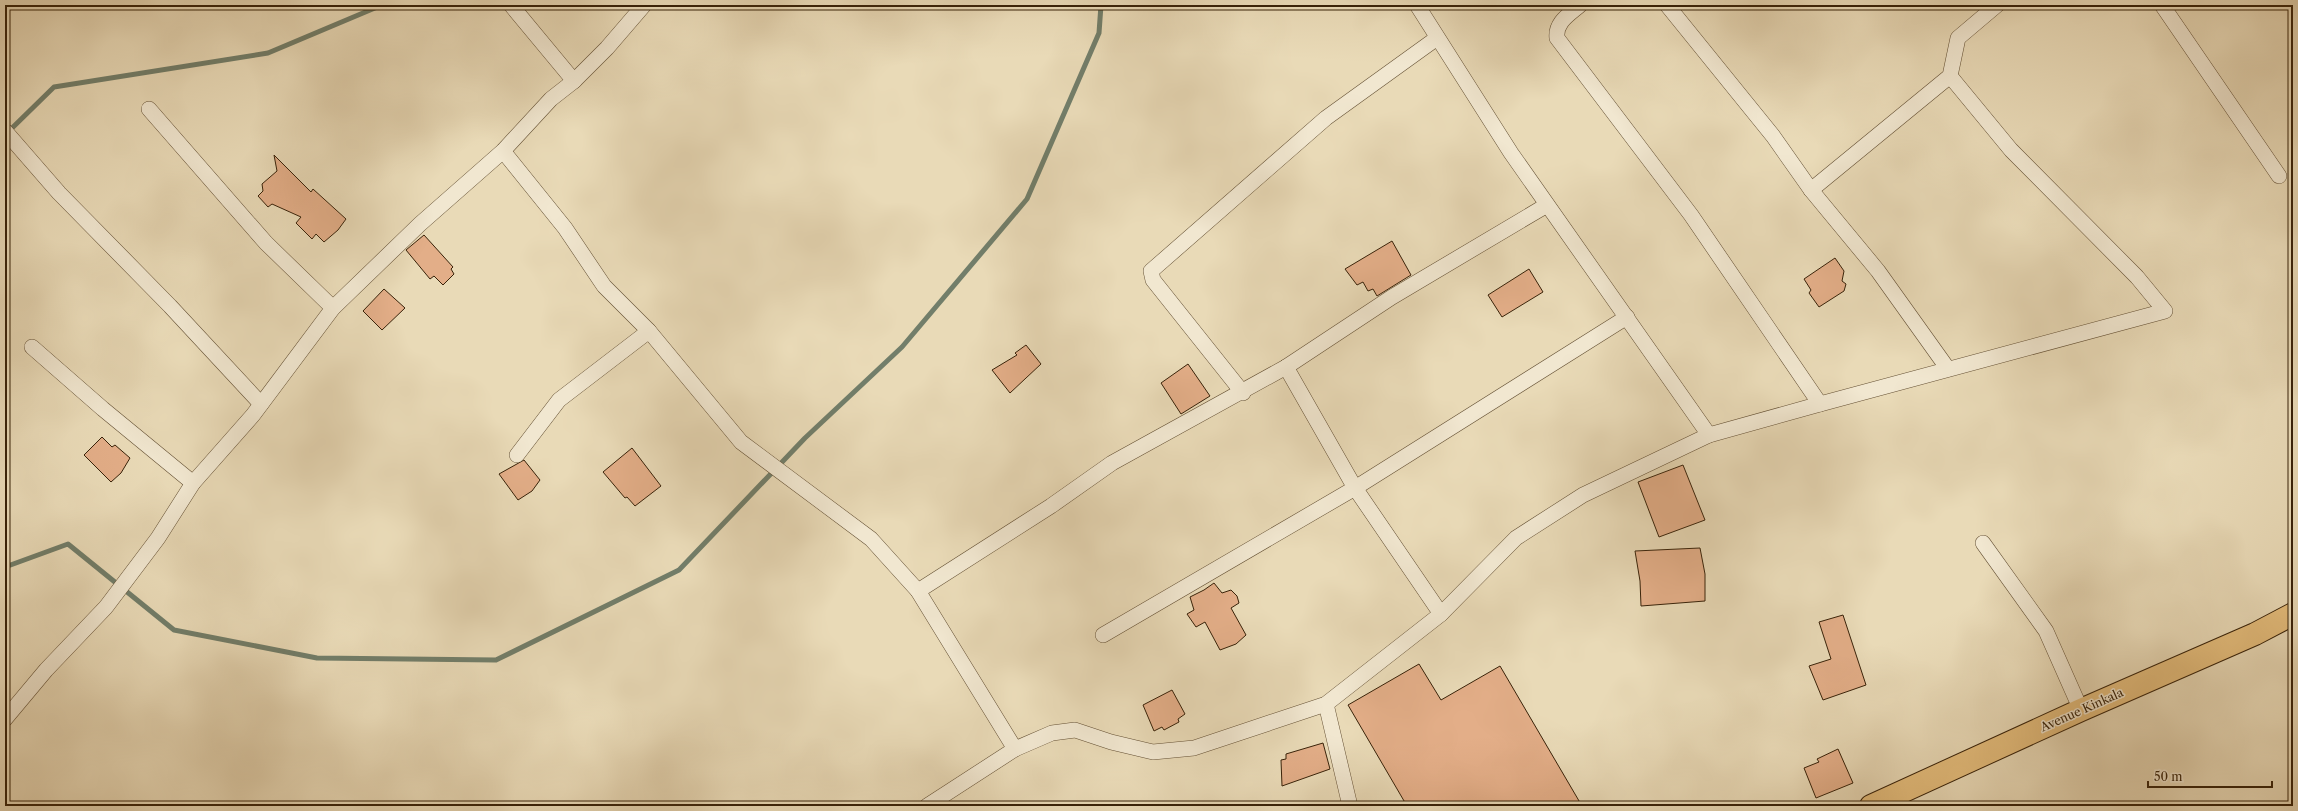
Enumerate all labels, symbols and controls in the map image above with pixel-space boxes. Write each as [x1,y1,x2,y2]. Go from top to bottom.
street label: Avenue Kinkala [2037,684,2126,735]
scale bar [2148,763,2272,789]
text: 50 m [2154,769,2183,784]

